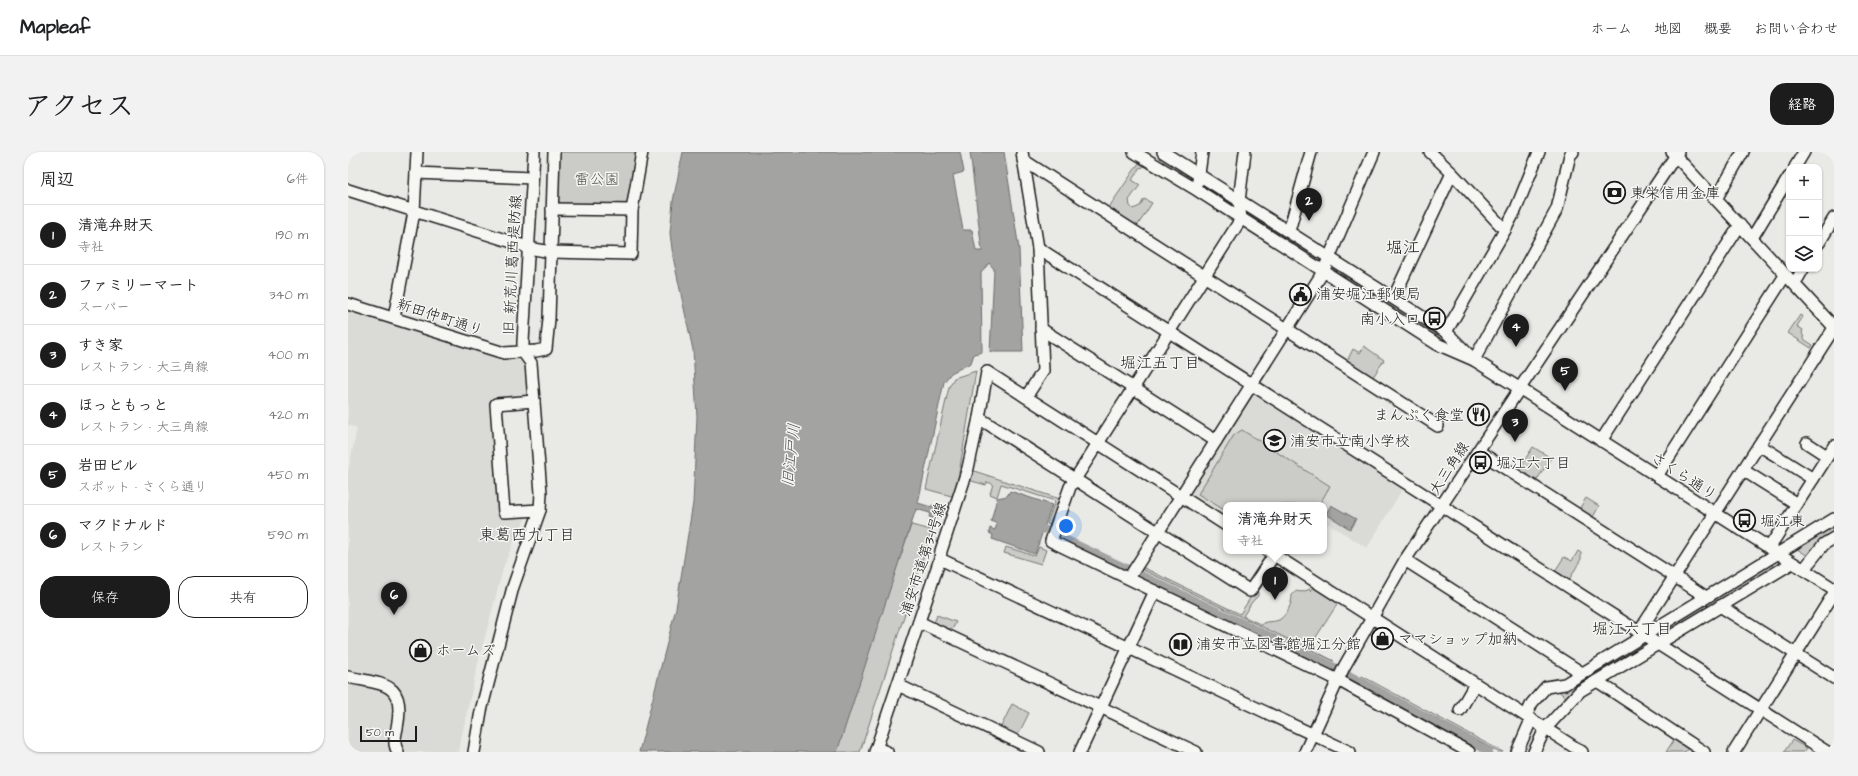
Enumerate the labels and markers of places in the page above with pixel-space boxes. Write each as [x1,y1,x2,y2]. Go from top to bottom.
bank icon: 東栄信用金庫 [1601,180,1627,206]
place label: 東栄信用金庫 [1630,183,1720,204]
pin: 2 [1296,188,1322,221]
public building icon: 浦安堀江郵便局 [1288,281,1314,307]
place label: 浦安堀江郵便局 [1316,284,1421,305]
bus stop icon: 南小入口 [1422,306,1448,332]
place label: 南小入口 [1360,309,1420,330]
pin: 4 [1503,314,1529,347]
pin: 5 [1552,358,1578,391]
restaurant icon: まんぷく食堂 [1466,402,1492,428]
place label: まんぷく食堂 [1374,405,1464,426]
pin: 3 [1502,409,1528,442]
school or university icon: 浦安市立南小学校 [1262,428,1288,454]
place label: 浦安市立南小学校 [1290,431,1410,452]
bus stop icon: 堀江六丁目 [1468,450,1494,476]
place label: 堀江六丁目 [1496,453,1571,474]
bus stop icon: 堀江東 [1731,508,1757,534]
place label: 堀江東 [1760,511,1805,532]
pin: 1 [1262,567,1288,600]
pin: 6 [381,582,407,615]
shop icon: ママショップ加納 [1370,626,1396,652]
place label: ママショップ加納 [1398,629,1517,650]
library icon: 浦安市立図書館堀江分館 [1168,631,1194,657]
place label: 浦安市立図書館堀江分館 [1196,634,1361,655]
shop icon: ホームズ [408,637,434,663]
place label: ホームズ [436,640,495,661]

